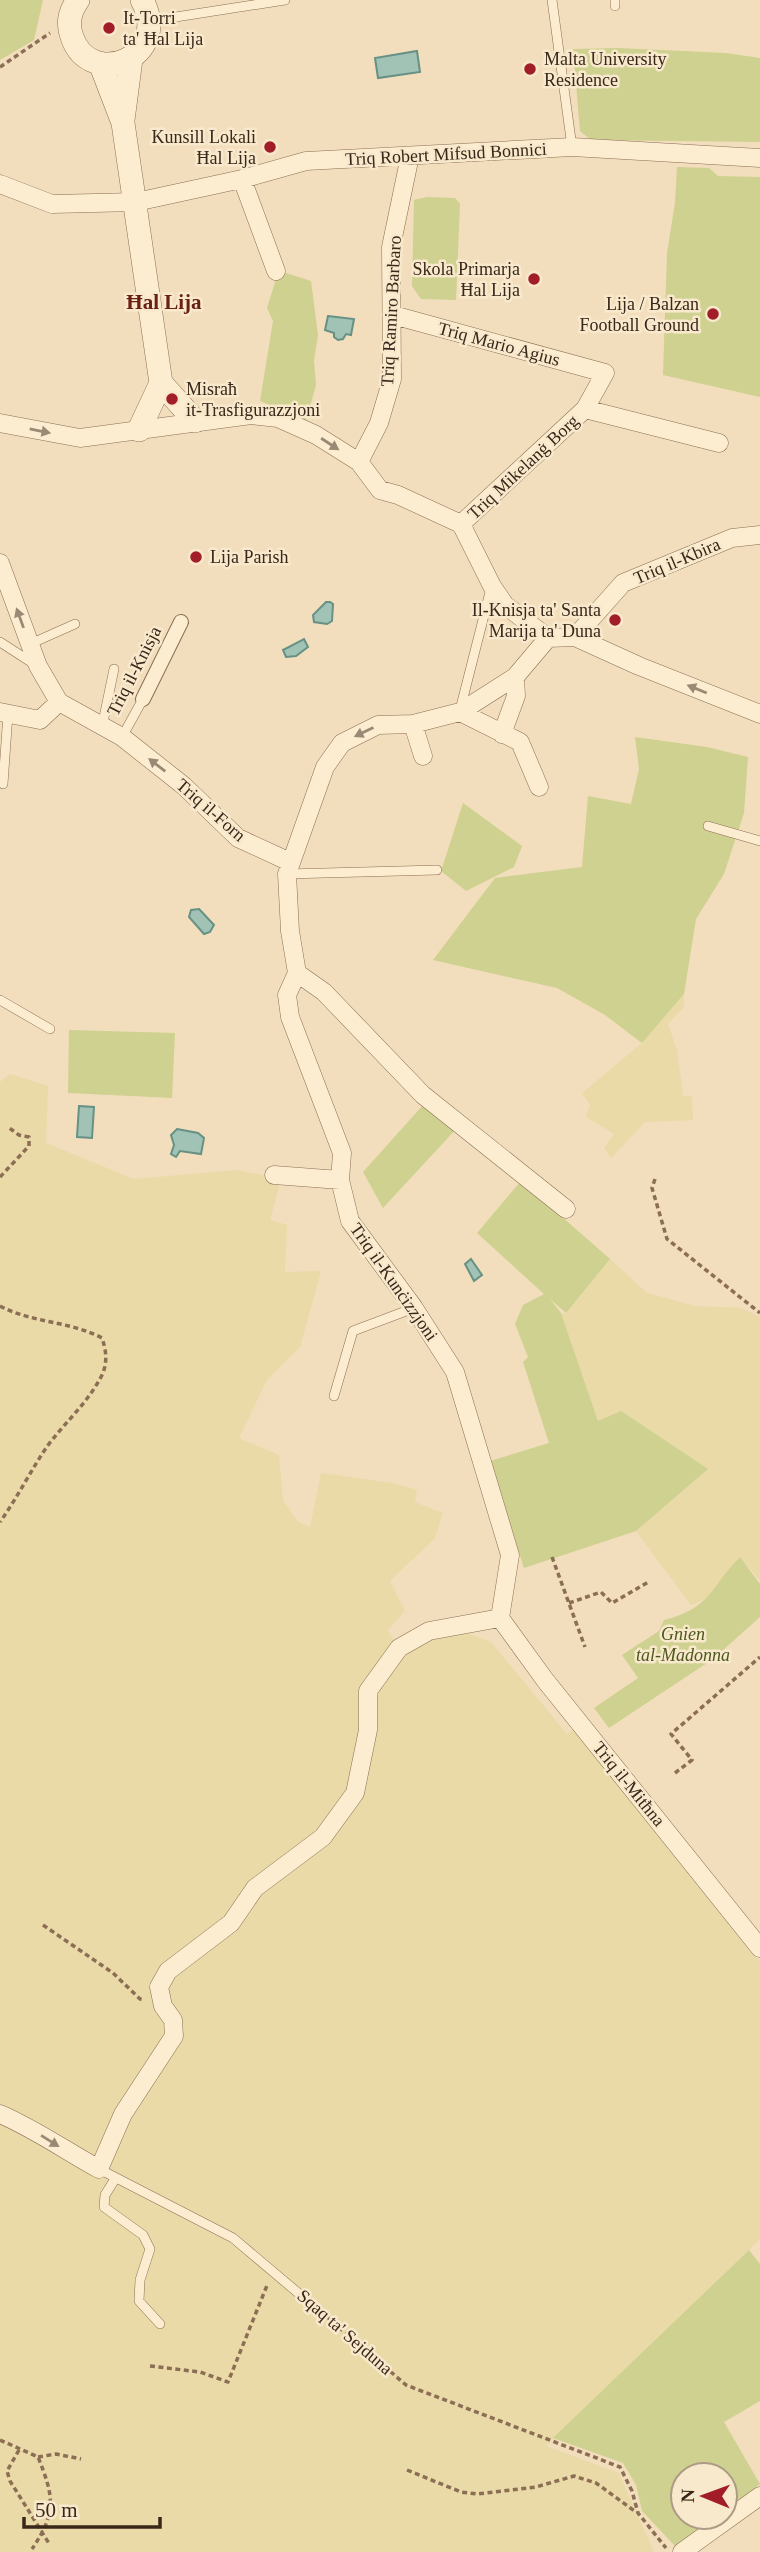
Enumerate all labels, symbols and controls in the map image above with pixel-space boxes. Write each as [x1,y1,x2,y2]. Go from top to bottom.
place label: It-Torri ta' Ħal Lija [123,8,203,49]
marker: It-Torri ta' Ħal Lija [101,20,117,36]
place label: Malta University Residence [544,49,666,90]
marker: Malta University Residence [522,61,538,77]
place label: Kunsill Lokali Ħal Lija [152,127,256,168]
marker: Kunsill Lokali Ħal Lija [262,139,278,155]
street label: Triq Robert Mifsud Bonnici [345,139,547,169]
street label: Triq Ramiro Barbaro [377,235,405,387]
place label: Skola Primarja Ħal Lija [413,259,520,300]
marker: Skola Primarja Ħal Lija [526,271,542,287]
district label: Ħal Lija [126,290,202,314]
place label: Lija / Balzan Football Ground [580,294,699,335]
marker: Lija / Balzan Football Ground [705,306,721,322]
street label: Triq Mario Agius [436,318,562,370]
place label: Misraħ it-Trasfigurazzjoni [186,379,320,420]
marker: Misraħ it-Trasfigurazzjoni [164,391,180,407]
street label: Triq Mikelanġ Borg [464,411,582,523]
one-way arrow [29,425,51,436]
one-way arrow [321,437,340,450]
street label: Triq il-Kbira [631,534,723,588]
place label: Lija Parish [210,547,289,567]
marker: Lija Parish [188,549,204,565]
place label: Il-Knisja ta' Santa Marija ta' Duna [472,600,601,641]
one-way arrow [15,608,26,629]
marker: Il-Knisja ta' Santa Marija ta' Duna [607,612,623,628]
street label: Triq il-Knisja [103,623,165,719]
one-way arrow [686,684,707,695]
one-way arrow [354,726,374,738]
one-way arrow [148,758,166,772]
street label: Triq il-Forn [172,775,250,845]
street label: Triq il-Kunċizzjoni [346,1219,442,1345]
park label: Gnien tal-Madonna [636,1624,730,1665]
street label: Triq il-Mitħna [589,1738,669,1830]
one-way arrow [40,2135,59,2148]
street label: Sqaq ta' Sejduna [293,2285,397,2379]
north arrow [669,2461,739,2531]
scale bar [24,2486,161,2530]
text: N [677,2488,698,2503]
text: 50 m [35,2498,78,2522]

